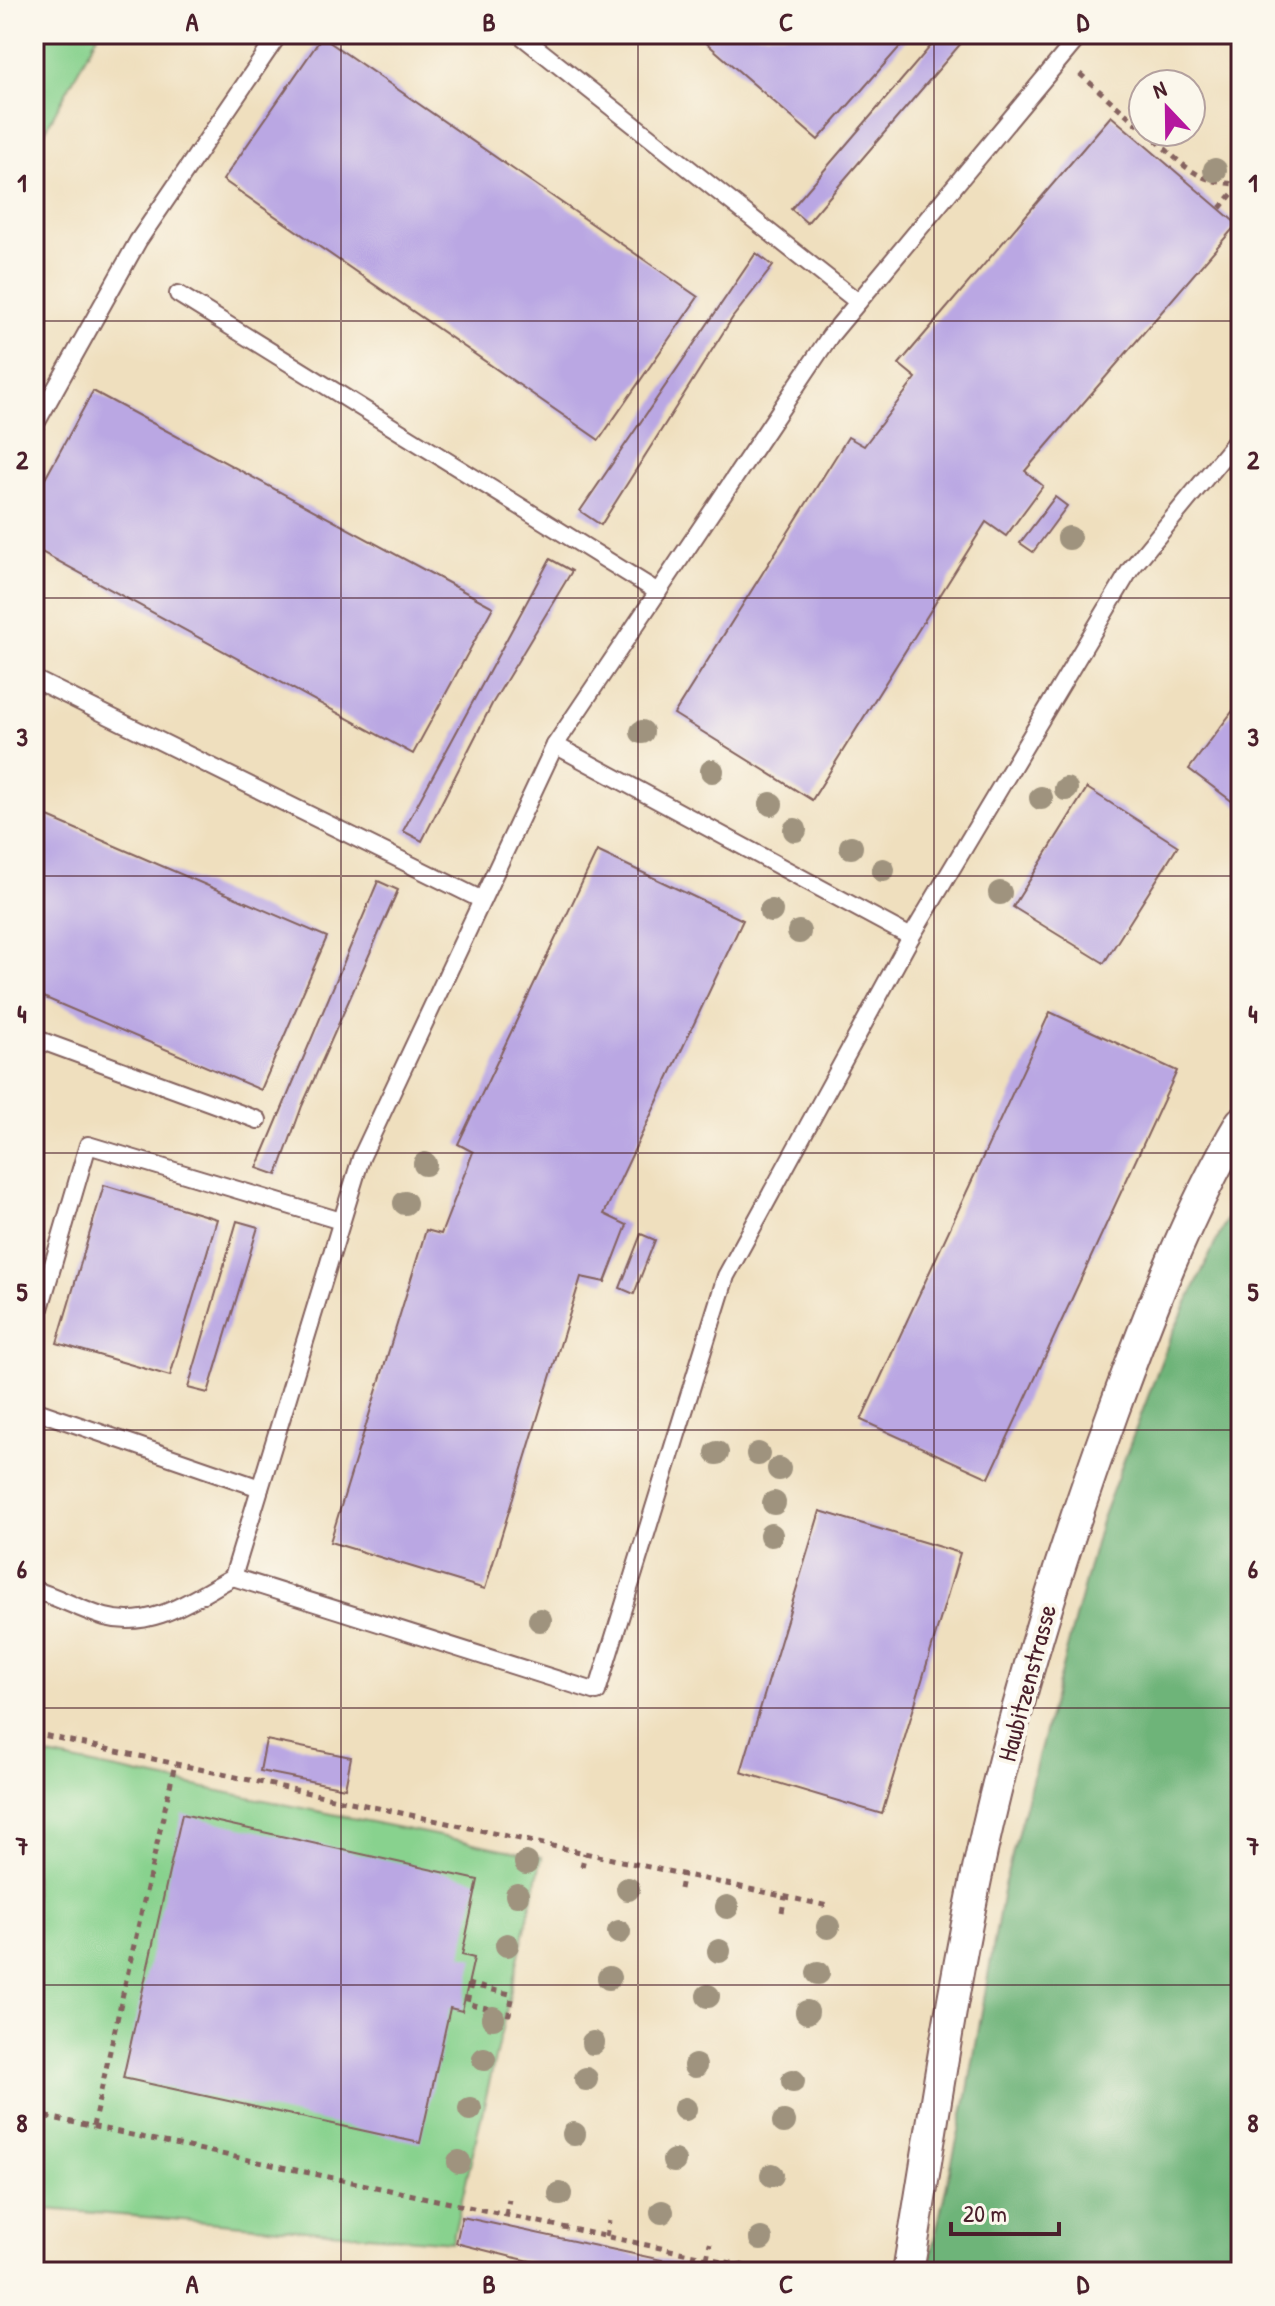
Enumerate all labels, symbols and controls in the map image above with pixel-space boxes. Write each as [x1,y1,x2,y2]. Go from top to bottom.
text: A [186,4,199,39]
text: B [482,4,496,39]
text: C [779,4,793,39]
text: D [1077,4,1090,39]
north arrow [1127,68,1207,148]
text: N [1148,73,1171,106]
text: 1 [17,165,27,200]
text: 1 [1248,165,1258,200]
text: 2 [16,442,29,477]
text: 2 [1247,442,1260,477]
text: 3 [16,719,28,754]
text: 3 [1247,719,1259,754]
text: 4 [17,996,27,1031]
text: 4 [1248,996,1258,1031]
text: 5 [17,1274,28,1309]
text: 5 [1248,1274,1259,1309]
text: 6 [17,1551,28,1586]
text: 6 [1248,1551,1259,1586]
street label: Haubitzenstrasse [989,1601,1064,1765]
text: 7 [15,1828,29,1863]
text: 7 [1246,1828,1260,1863]
text: 8 [16,2105,28,2140]
text: 8 [1247,2105,1259,2140]
scale bar [951,2186,1059,2236]
text: 20 m [963,2197,1007,2229]
text: A [186,2266,199,2301]
text: B [482,2266,496,2301]
text: C [779,2266,793,2301]
text: D [1077,2266,1090,2301]

